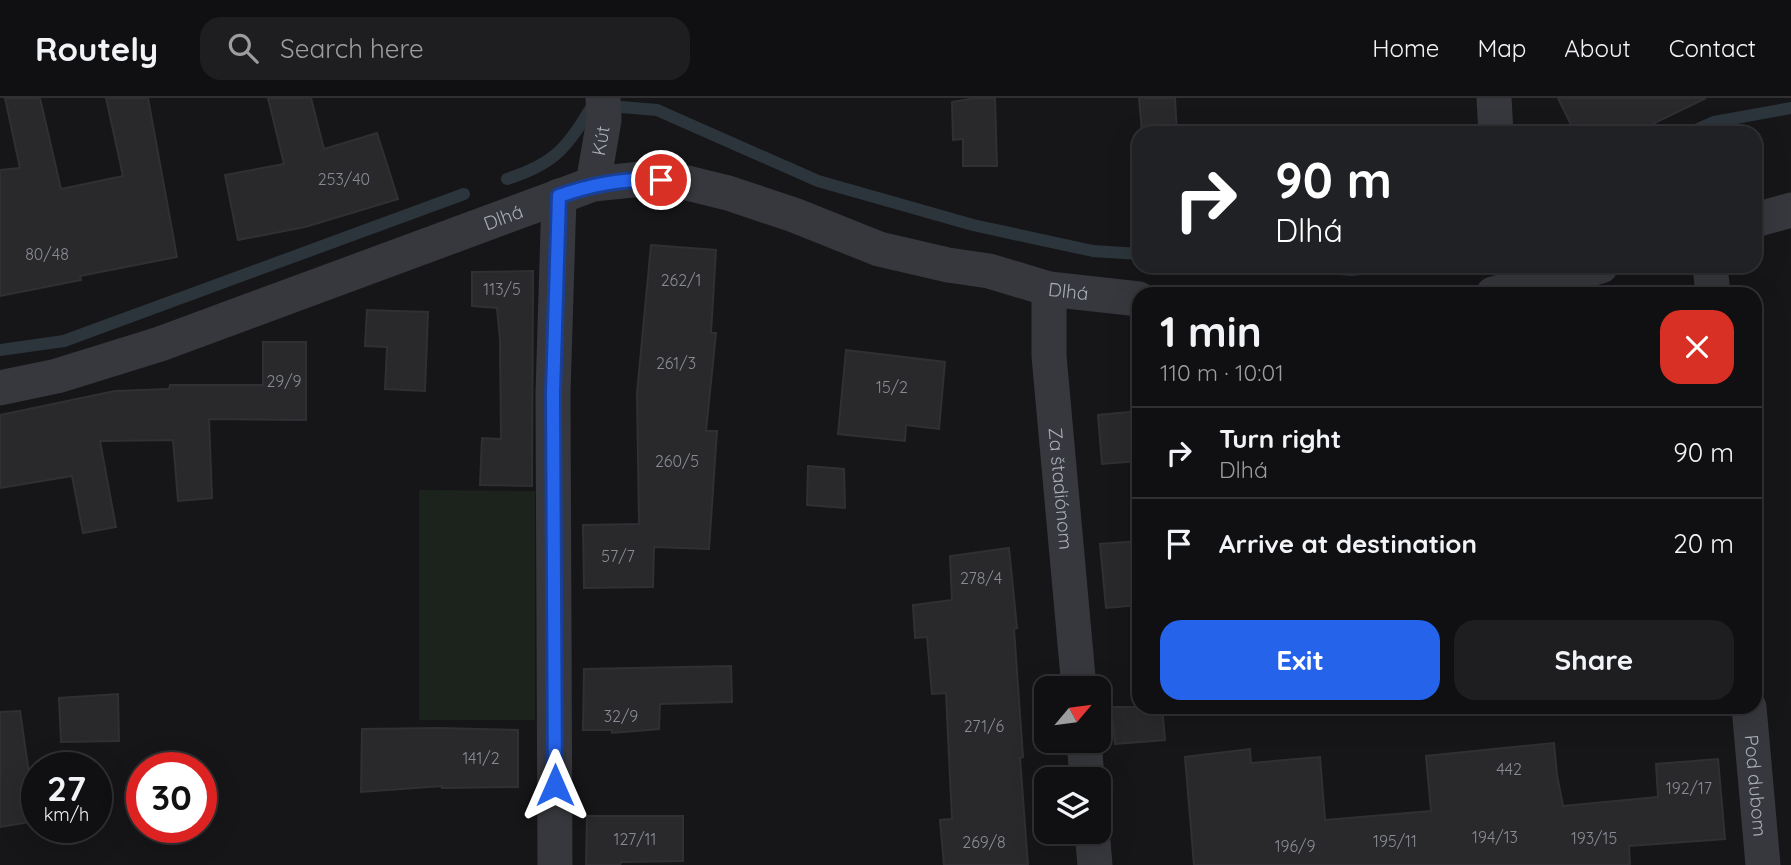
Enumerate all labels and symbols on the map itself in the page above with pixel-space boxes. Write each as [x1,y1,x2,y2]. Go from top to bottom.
street label: Kút [586,124,615,157]
pin [631,150,691,210]
house number: 253/40 [318,169,370,189]
street label: Dlhá [480,199,526,235]
house number: 80/48 [25,244,69,264]
house number: 262/1 [661,270,701,290]
street label: Dlhá [1047,277,1090,305]
house number: 113/5 [483,279,521,299]
house number: 261/3 [656,353,696,373]
house number: 29/9 [266,371,302,391]
house number: 15/2 [876,377,908,397]
street label: Za štadiónom [1043,426,1078,551]
house number: 260/5 [655,451,699,471]
house number: 57/7 [601,546,635,566]
house number: 278/4 [960,568,1002,588]
north arrow [1034,676,1111,752]
house number: 32/9 [604,706,638,726]
house number: 271/6 [964,716,1005,736]
street label: Pod dubom [1740,734,1772,838]
house number: 141/2 [462,748,500,768]
position arrow [518,748,592,822]
speed limit sign: 30 [126,752,217,843]
house number: 442 [1496,759,1522,779]
house number: 192/17 [1666,778,1712,798]
house number: 194/13 [1472,827,1518,847]
house number: 193/15 [1571,828,1617,848]
house number: 127/11 [614,829,656,849]
house number: 195/11 [1373,831,1417,851]
house number: 269/8 [962,832,1006,852]
house number: 196/9 [1275,836,1315,856]

